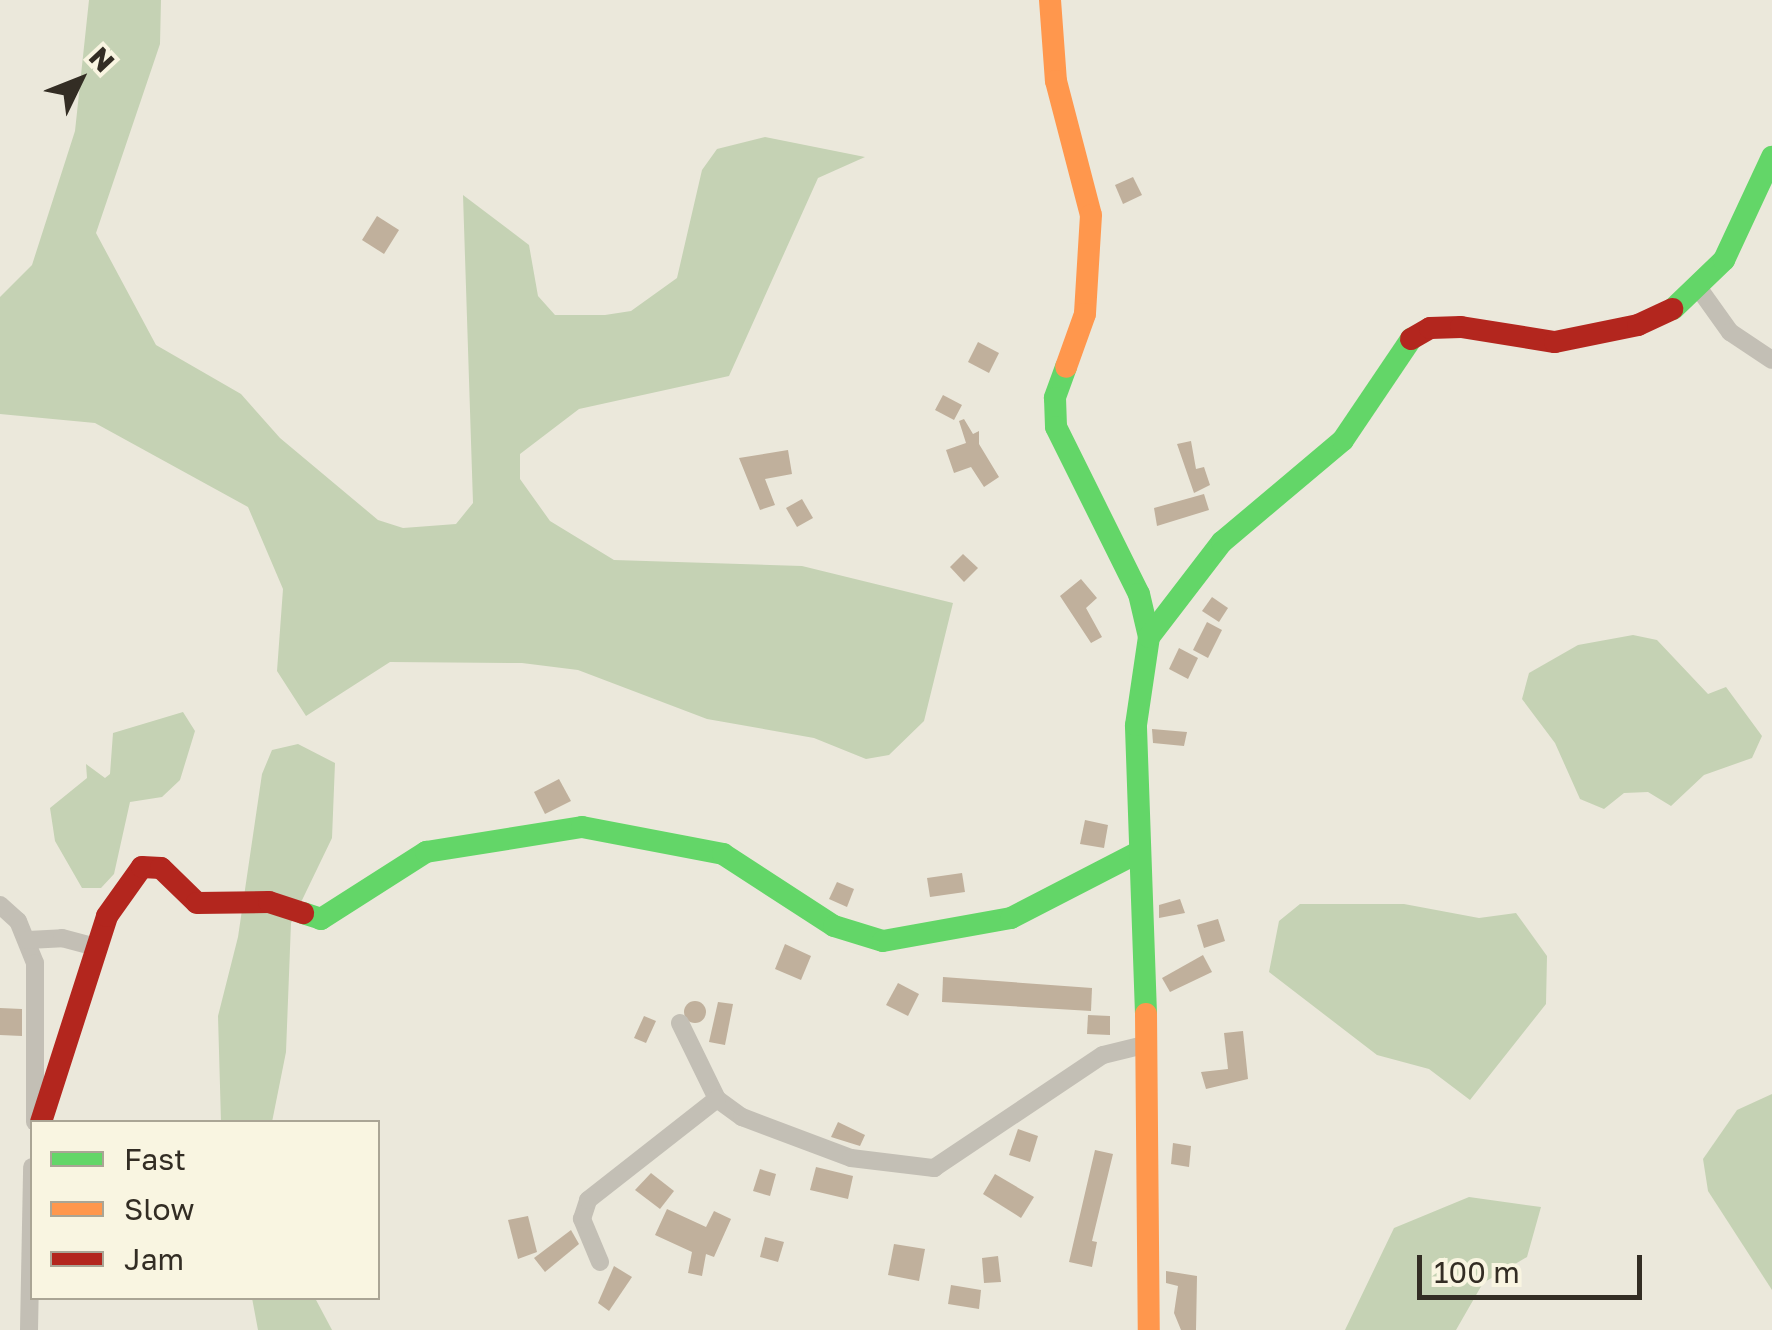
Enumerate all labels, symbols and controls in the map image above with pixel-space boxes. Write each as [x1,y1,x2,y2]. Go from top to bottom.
north arrow [30,30,130,130]
text: N [83,40,122,78]
legend [30,1120,380,1300]
text: Fast [124,1141,186,1177]
text: Slow [124,1191,195,1227]
scale bar [1422,1235,1647,1297]
text: Jam [124,1241,184,1277]
text: 100 m [1434,1254,1520,1290]

